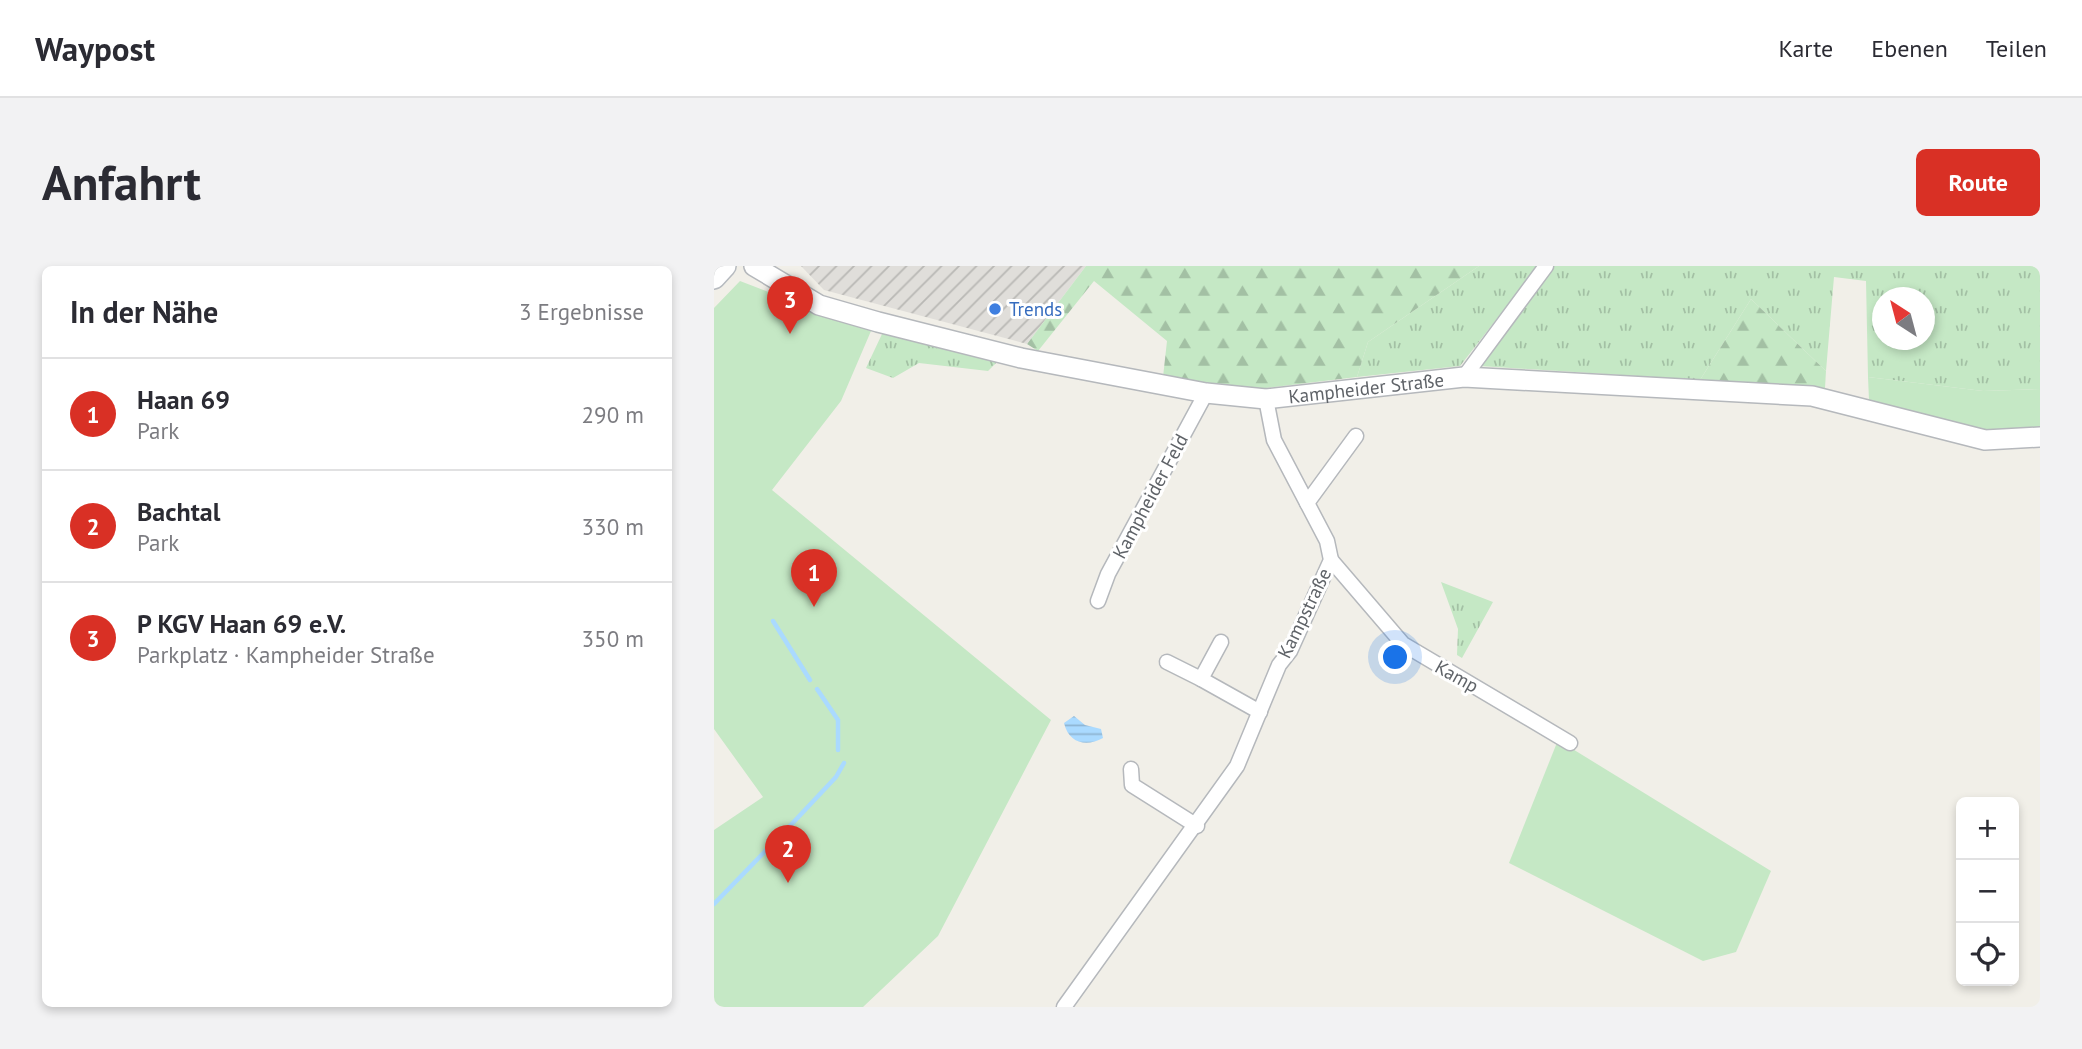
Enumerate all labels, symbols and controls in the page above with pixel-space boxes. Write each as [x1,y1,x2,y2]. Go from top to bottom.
text: Waypost [35,27,155,70]
text: Karte [1779,33,1833,64]
text: Ebenen [1871,33,1948,64]
text: Teilen [1986,33,2047,64]
button: Route [1916,149,2040,216]
text: Anfahrt [42,150,201,214]
pin: 3 [767,276,813,334]
north arrow [1872,287,1935,350]
text: In der Nähe [70,292,218,331]
text: 3 Ergebnisse [519,297,644,326]
place label: Trends [1009,297,1062,321]
marker: Trends [987,301,1003,317]
street label: Kampheider Straße [1287,367,1445,408]
text: Haan 69 [137,383,230,416]
text: 1 [86,400,100,429]
text: 290 m [582,400,644,429]
text: Park [137,416,179,445]
street label: Kampheider Feld [1107,429,1193,563]
text: Bachtal [137,495,220,528]
text: 2 [86,512,100,541]
text: 330 m [582,512,644,541]
text: Park [137,528,179,557]
pin: 1 [791,549,837,607]
street label: Kampstraße [1272,564,1336,662]
text: P KGV Haan 69 e.V. [137,607,346,640]
text: 3 [86,624,100,653]
text: 350 m [582,624,644,653]
text: Parkplatz · Kampheider Straße [137,640,435,669]
your location [1378,640,1412,674]
street label: Kamp [1431,654,1483,698]
map controls [1956,797,2019,986]
button: + [1956,797,2019,860]
pin: 2 [765,825,811,883]
button: − [1956,860,2019,923]
button: locate [1956,923,2019,986]

